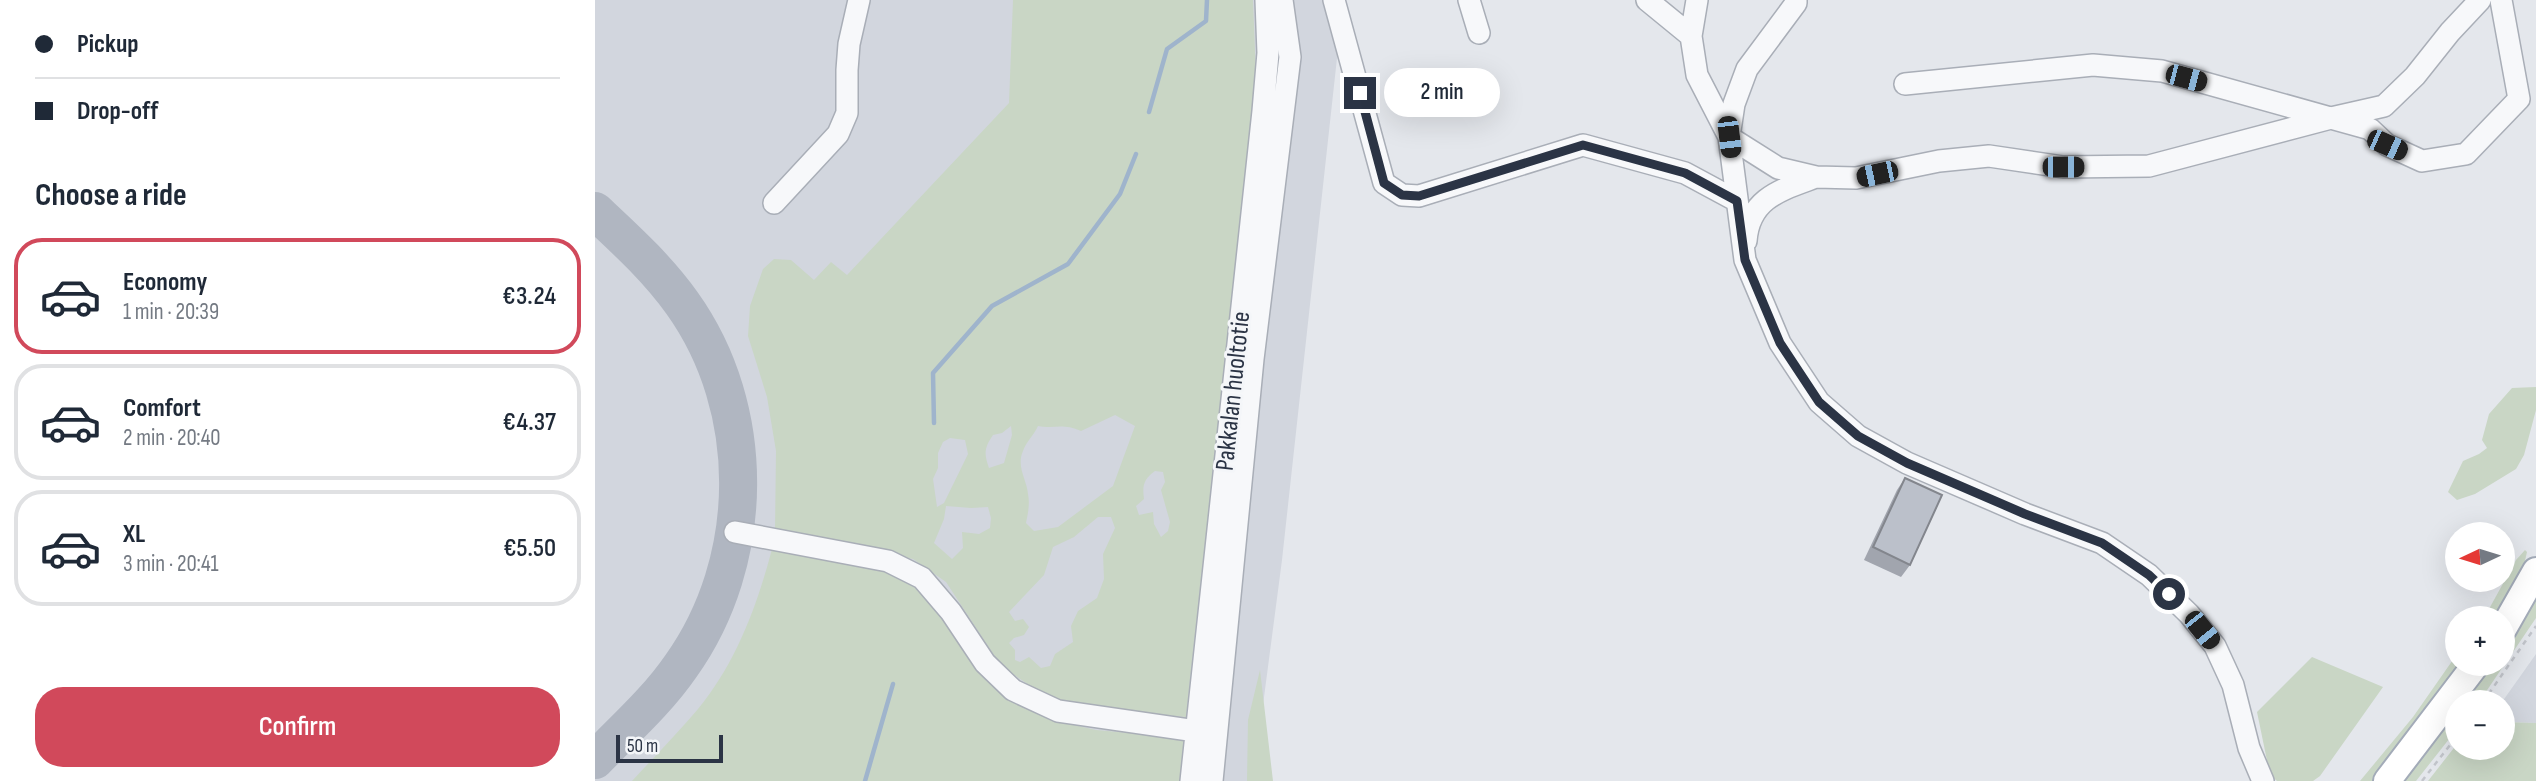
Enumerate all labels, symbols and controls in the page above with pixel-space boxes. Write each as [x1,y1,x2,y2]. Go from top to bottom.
text: Pickup [77,29,139,60]
car [2163,62,2210,94]
callout: 2 min [1385,68,1500,118]
route end [1344,77,1376,109]
text: 2 min [1420,78,1464,106]
text: Drop-off [77,96,158,127]
car [1717,115,1742,159]
car [2364,127,2411,163]
car [2043,157,2085,178]
car [1855,159,1900,189]
text: Choose a ride [35,176,187,215]
icon: car [39,265,102,328]
text: Economy [123,267,207,298]
text: €3.24 [502,281,556,312]
text: 1 min · 20:39 [123,298,219,326]
street label: Pakkalan huoltotie [1210,310,1257,472]
icon: car [39,391,102,454]
text: Comfort [123,393,201,424]
text: €4.37 [503,407,556,438]
text: 2 min · 20:40 [123,424,221,452]
icon: car [39,517,102,580]
text: XL [123,519,145,550]
north arrow [2445,522,2515,592]
map controls [2445,522,2515,760]
text: €5.50 [503,533,556,564]
text: 3 min · 20:41 [123,550,219,578]
route start [2153,578,2185,610]
button: + [2445,606,2515,676]
car [2181,607,2224,653]
button: Confirm [35,687,560,767]
button: − [2445,690,2515,760]
scale bar [616,732,723,764]
text: 50 m [627,735,658,758]

